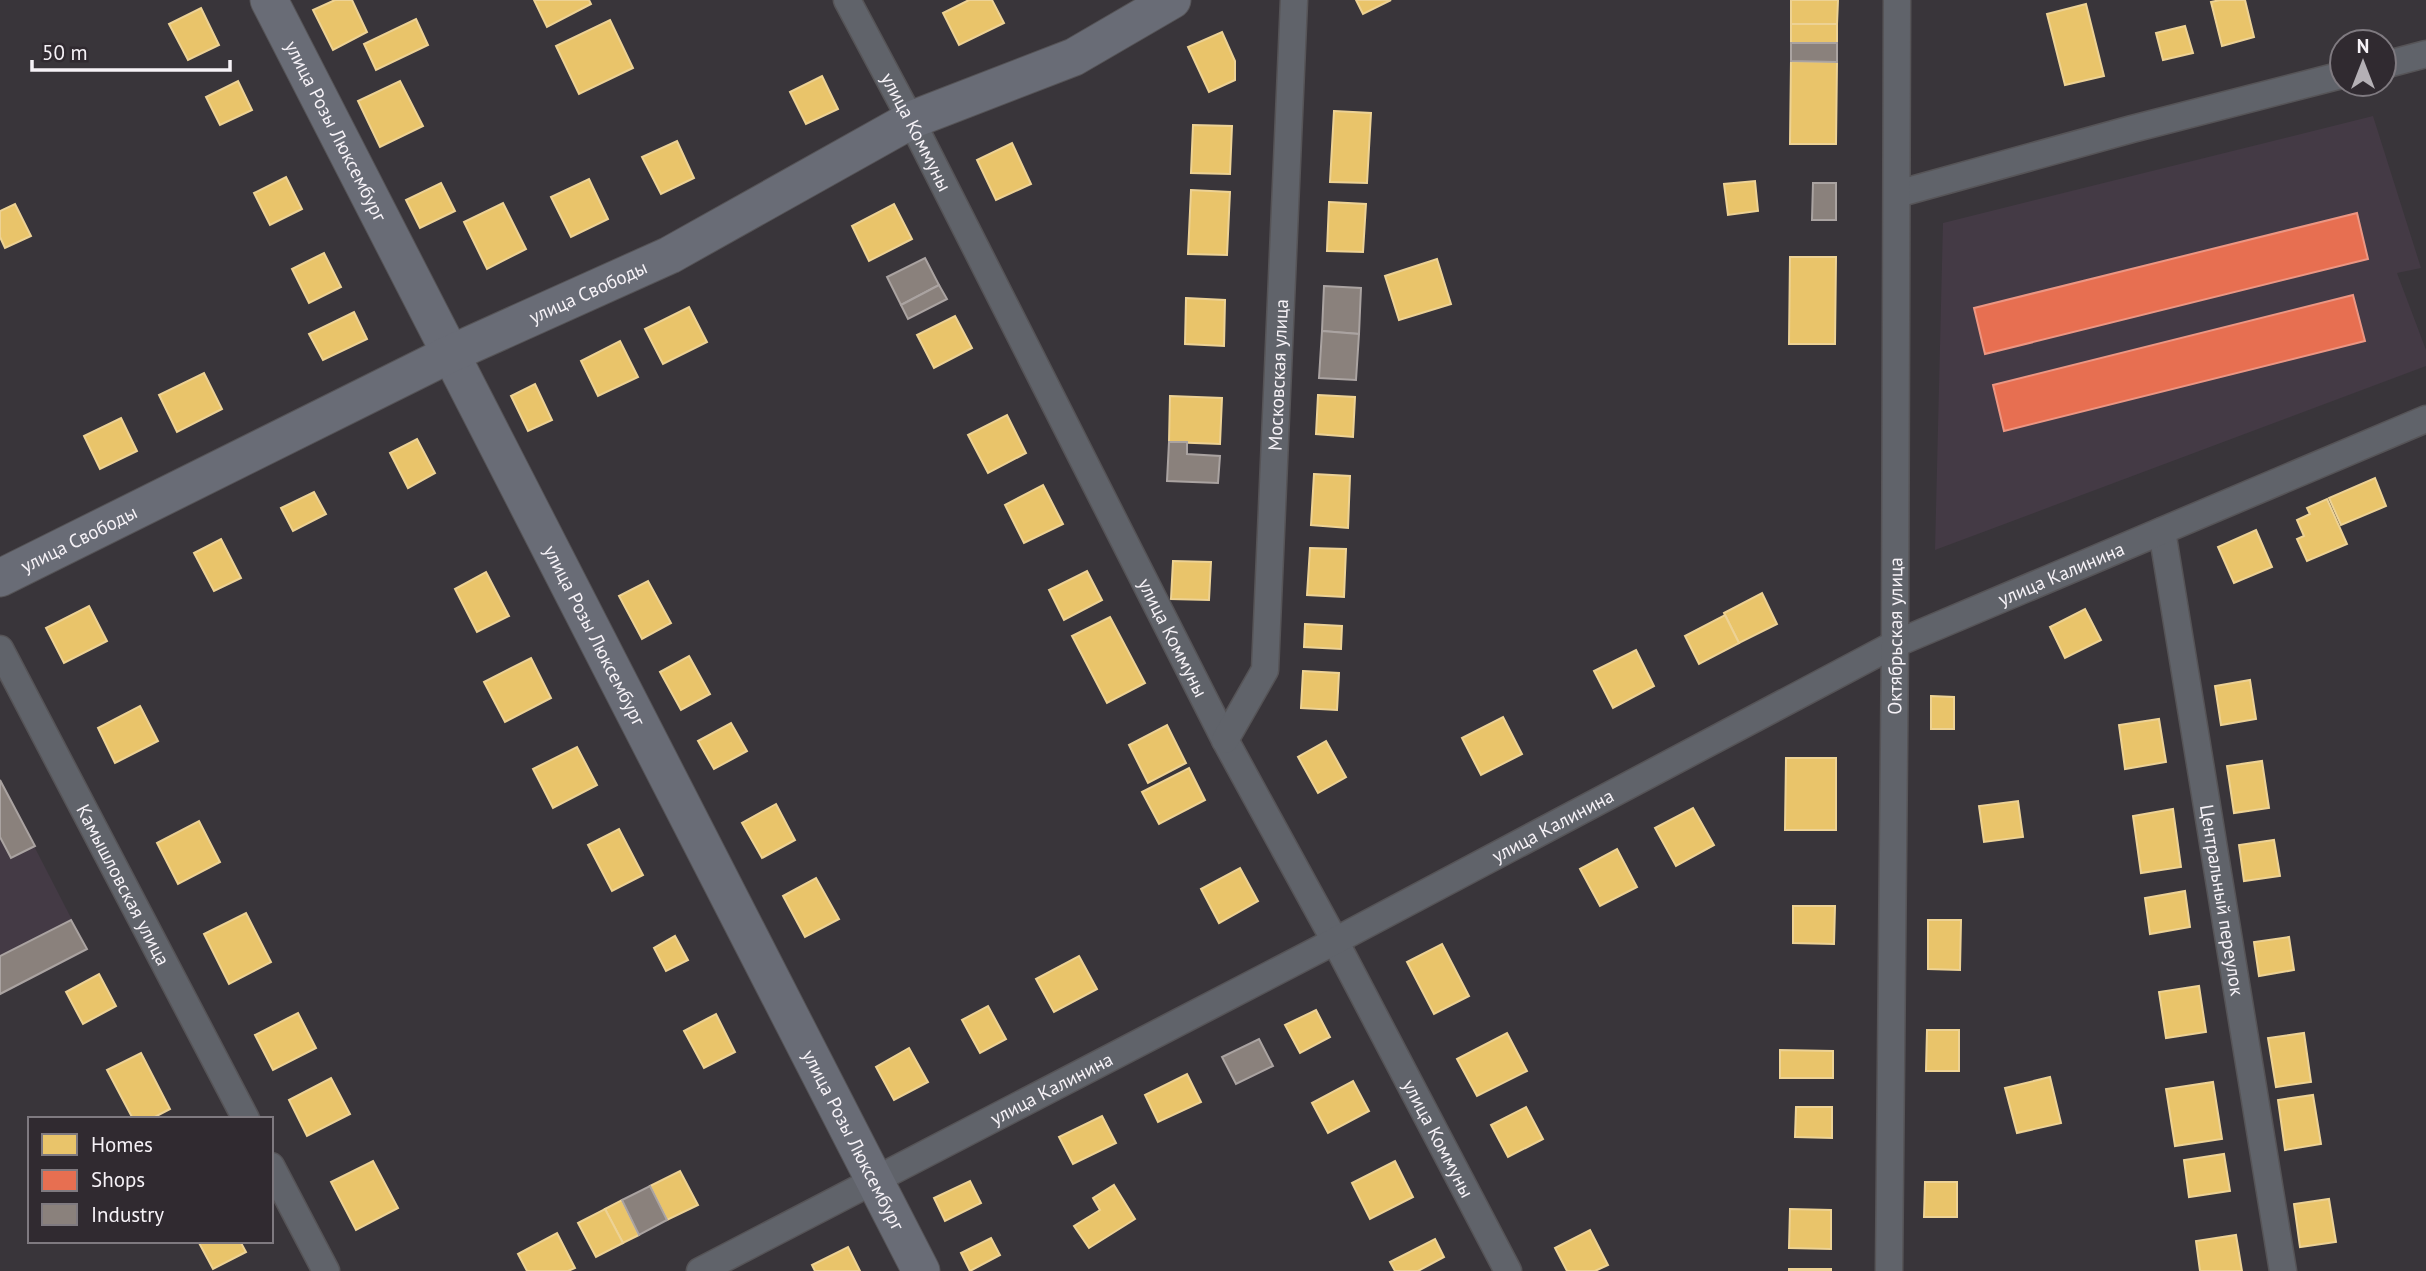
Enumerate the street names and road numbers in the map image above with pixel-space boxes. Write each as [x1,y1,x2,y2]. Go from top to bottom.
street label: улица Розы Люксембург [280,36,393,226]
street label: улица Коммуны [876,68,957,195]
street label: улица Свободы [525,255,651,329]
street label: Московская улица [1262,298,1293,451]
street label: улица Свободы [17,500,141,578]
street label: улица Калинина [1994,536,2128,611]
street label: улица Розы Люксембург [539,541,652,731]
street label: Октябрьская улица [1882,557,1907,715]
street label: улица Коммуны [1133,574,1213,701]
street label: улица Калинина [1487,783,1618,868]
street label: Камышловская улица [71,800,175,969]
street label: Центральный переулок [2195,803,2250,997]
street label: улица Розы Люксембург [797,1045,910,1235]
street label: улица Калинина [986,1047,1117,1130]
street label: улица Коммуны [1398,1075,1479,1202]

